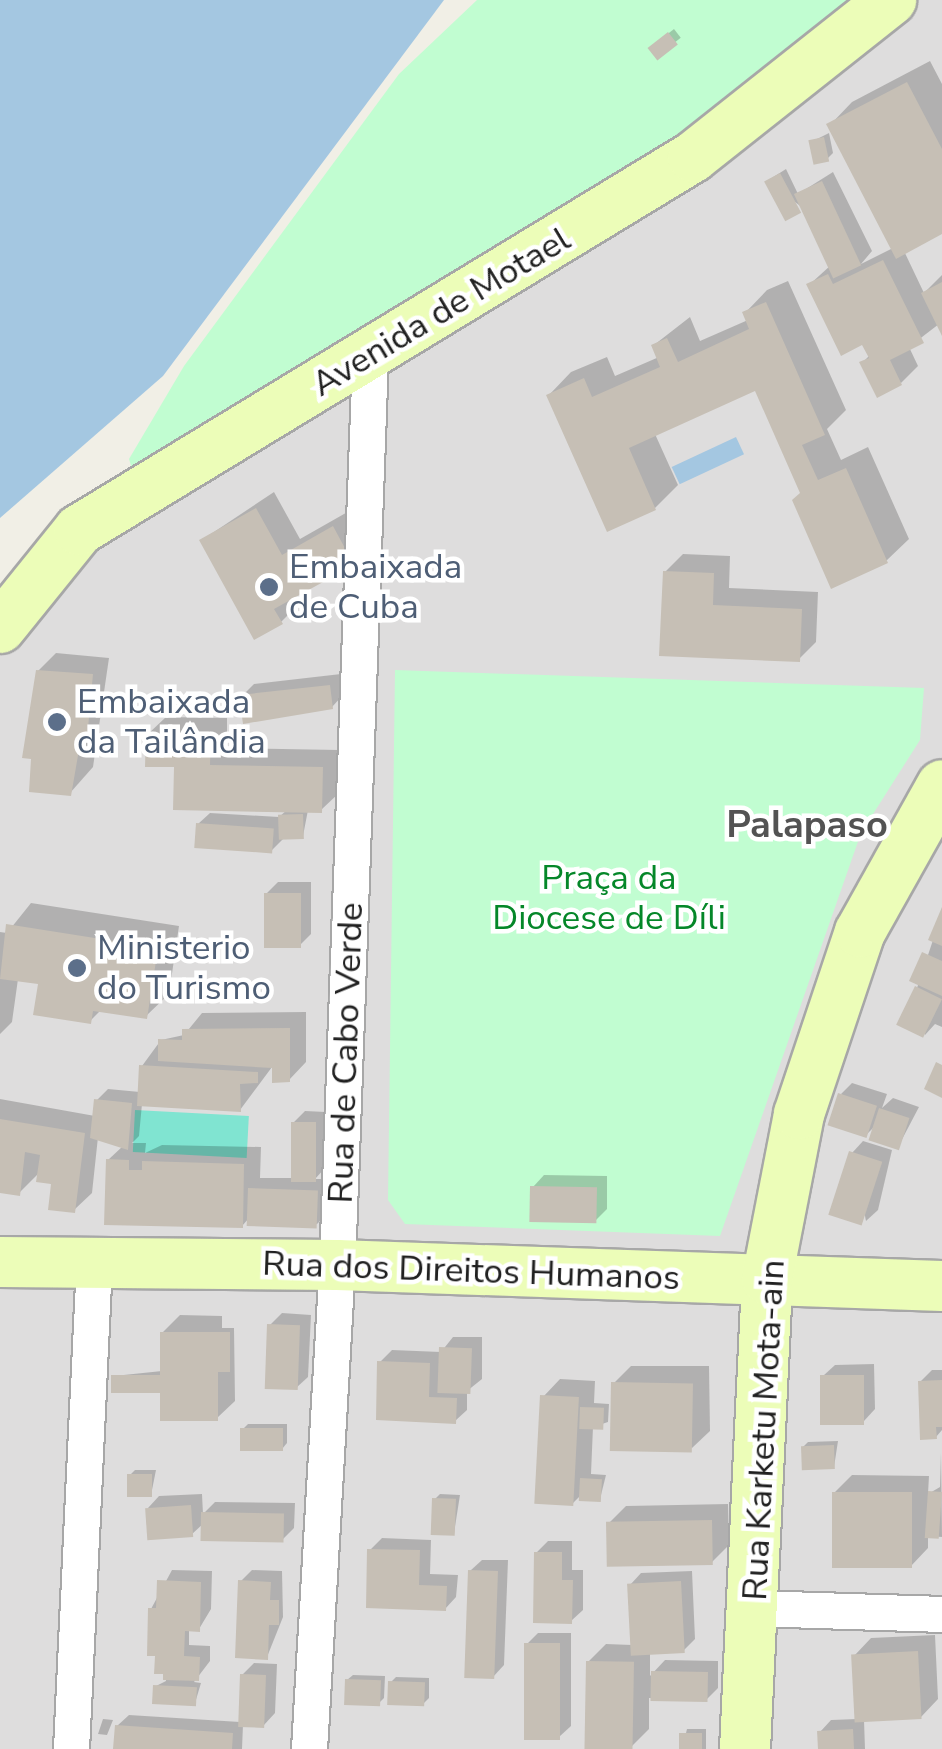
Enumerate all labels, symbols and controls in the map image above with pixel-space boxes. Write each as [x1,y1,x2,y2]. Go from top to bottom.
street label: Avenida de Motael [304,218,578,406]
place label: Embaixada de Cuba [289,546,462,628]
marker: Embaixada de Cuba [258,576,280,598]
place label: Embaixada da Tailândia [77,681,266,763]
marker: Embaixada da Tailândia [46,711,68,733]
district label: Palapaso [726,802,888,848]
park label: Praça da Diocese de Díli [492,857,726,939]
street label: Rua de Cabo Verde [320,902,372,1204]
place label: Ministerio do Turismo [97,927,271,1009]
marker: Ministerio do Turismo [66,957,88,979]
street label: Rua dos Direitos Humanos [262,1243,680,1299]
street label: Rua Karketu Mota-ain [734,1258,794,1602]

